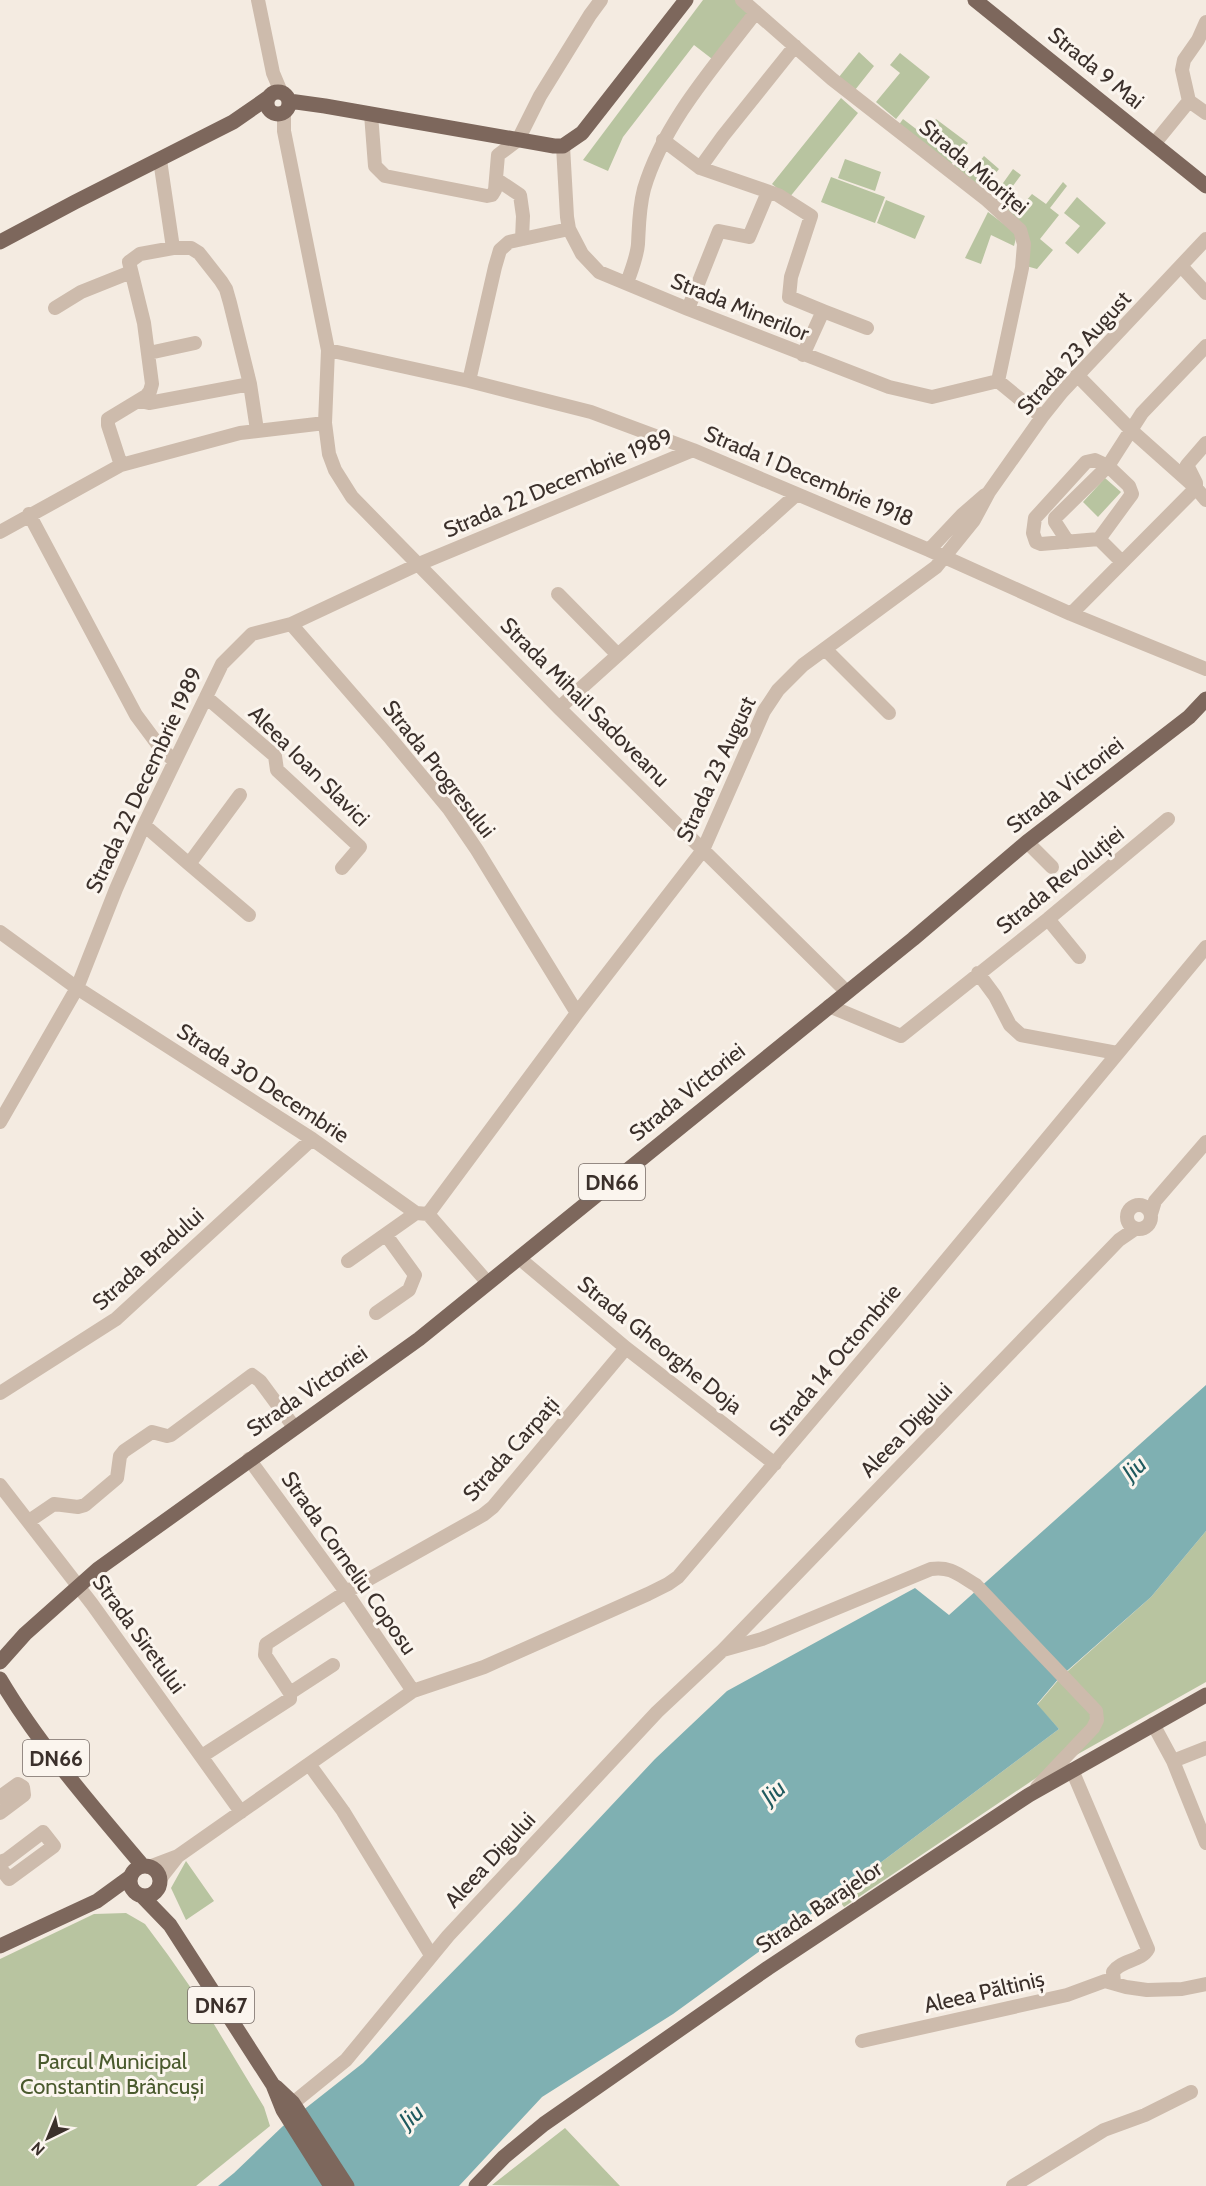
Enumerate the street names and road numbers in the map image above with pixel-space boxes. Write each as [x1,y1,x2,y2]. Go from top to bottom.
street label: Strada 9 Mai [1043,21,1149,115]
street label: Strada Mioriței [913,113,1034,221]
street label: Strada Minerilor [667,267,813,347]
street label: Strada 23 August [1011,285,1137,420]
street label: Strada 1 Decembrie 1918 [700,420,918,532]
street label: Strada 22 Decembrie 1989 [439,422,677,544]
street label: Strada Mihail Sadoveanu [495,612,675,792]
street label: Strada 22 Decembrie 1989 [80,663,208,897]
street label: Strada 23 August [671,692,762,846]
street label: Strada Progresului [377,695,501,843]
street label: Aleea Ioan Slavici [243,700,375,832]
street label: Strada Victoriei [1001,731,1129,839]
street label: Strada Revoluției [991,820,1130,941]
street label: Strada 30 Decembrie [172,1017,354,1149]
street label: Strada Victoriei [624,1037,750,1147]
road number: DN66 [579,1164,645,1200]
street label: Strada Bradului [87,1202,209,1316]
street label: Strada Gheorghe Doja [572,1270,748,1420]
street label: Strada 14 Octombrie [763,1278,907,1442]
street label: Strada Victoriei [241,1339,373,1443]
street label: Aleea Digului [854,1377,958,1483]
street label: Strada Carpați [457,1391,566,1507]
street label: Strada Corneliu Coposu [276,1466,422,1660]
street label: Strada Siretului [87,1569,191,1699]
road number: DN66 [23,1740,89,1776]
street label: Aleea Digului [439,1807,541,1913]
street label: Strada Barajelor [751,1855,887,1959]
street label: Aleea Păltiniș [921,1965,1047,2020]
road number: DN67 [188,1987,254,2023]

